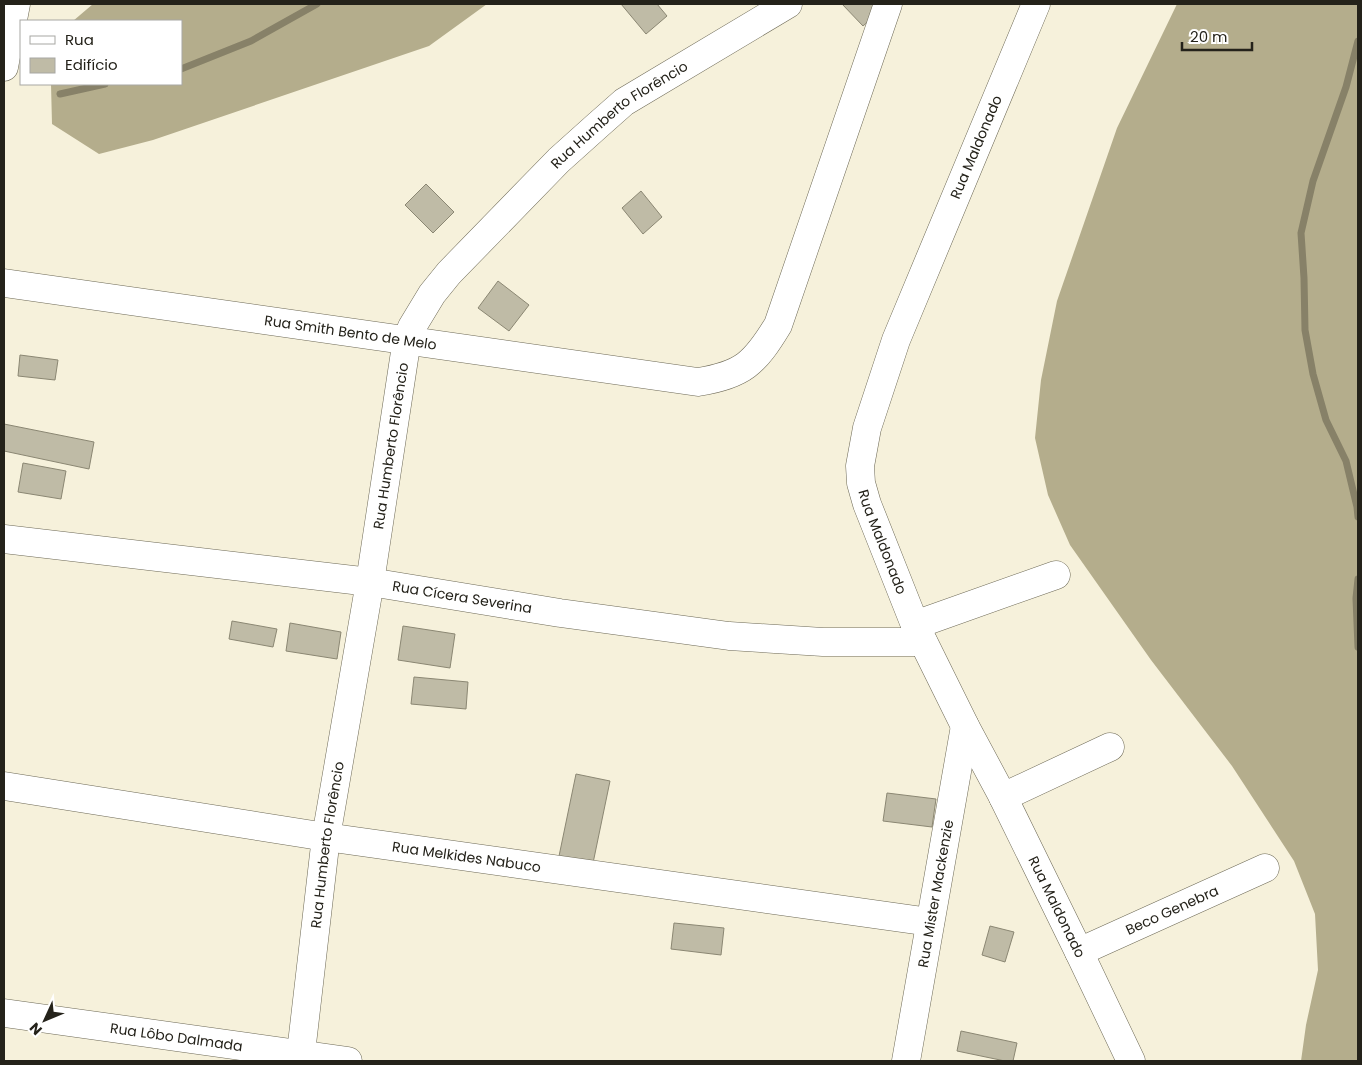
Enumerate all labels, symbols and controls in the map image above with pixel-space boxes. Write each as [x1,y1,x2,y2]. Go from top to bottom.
legend [20,20,182,85]
scale bar [1182,20,1252,52]
text: 20 m [1190,26,1228,47]
text: Rua [65,29,94,50]
text: Edifício [65,54,118,75]
street label: Rua Humberto Florêncio [546,56,692,173]
street label: Rua Maldonado [945,92,1007,202]
street label: Rua Smith Bento de Melo [263,310,438,355]
street label: Rua Humberto Florêncio [368,361,413,531]
street label: Rua Maldonado [853,487,912,597]
street label: Rua Cícera Severina [391,576,534,618]
street label: Rua Humberto Florêncio [305,760,349,929]
street label: Rua Mister Mackenzie [913,818,958,969]
street label: Rua Melkides Nabuco [391,836,542,877]
street label: Rua Maldonado [1023,853,1090,961]
street label: Beco Genebra [1122,880,1222,940]
north arrow [20,995,70,1045]
text: N [25,1018,46,1040]
street label: Rua Lôbo Dalmada [109,1018,244,1056]

